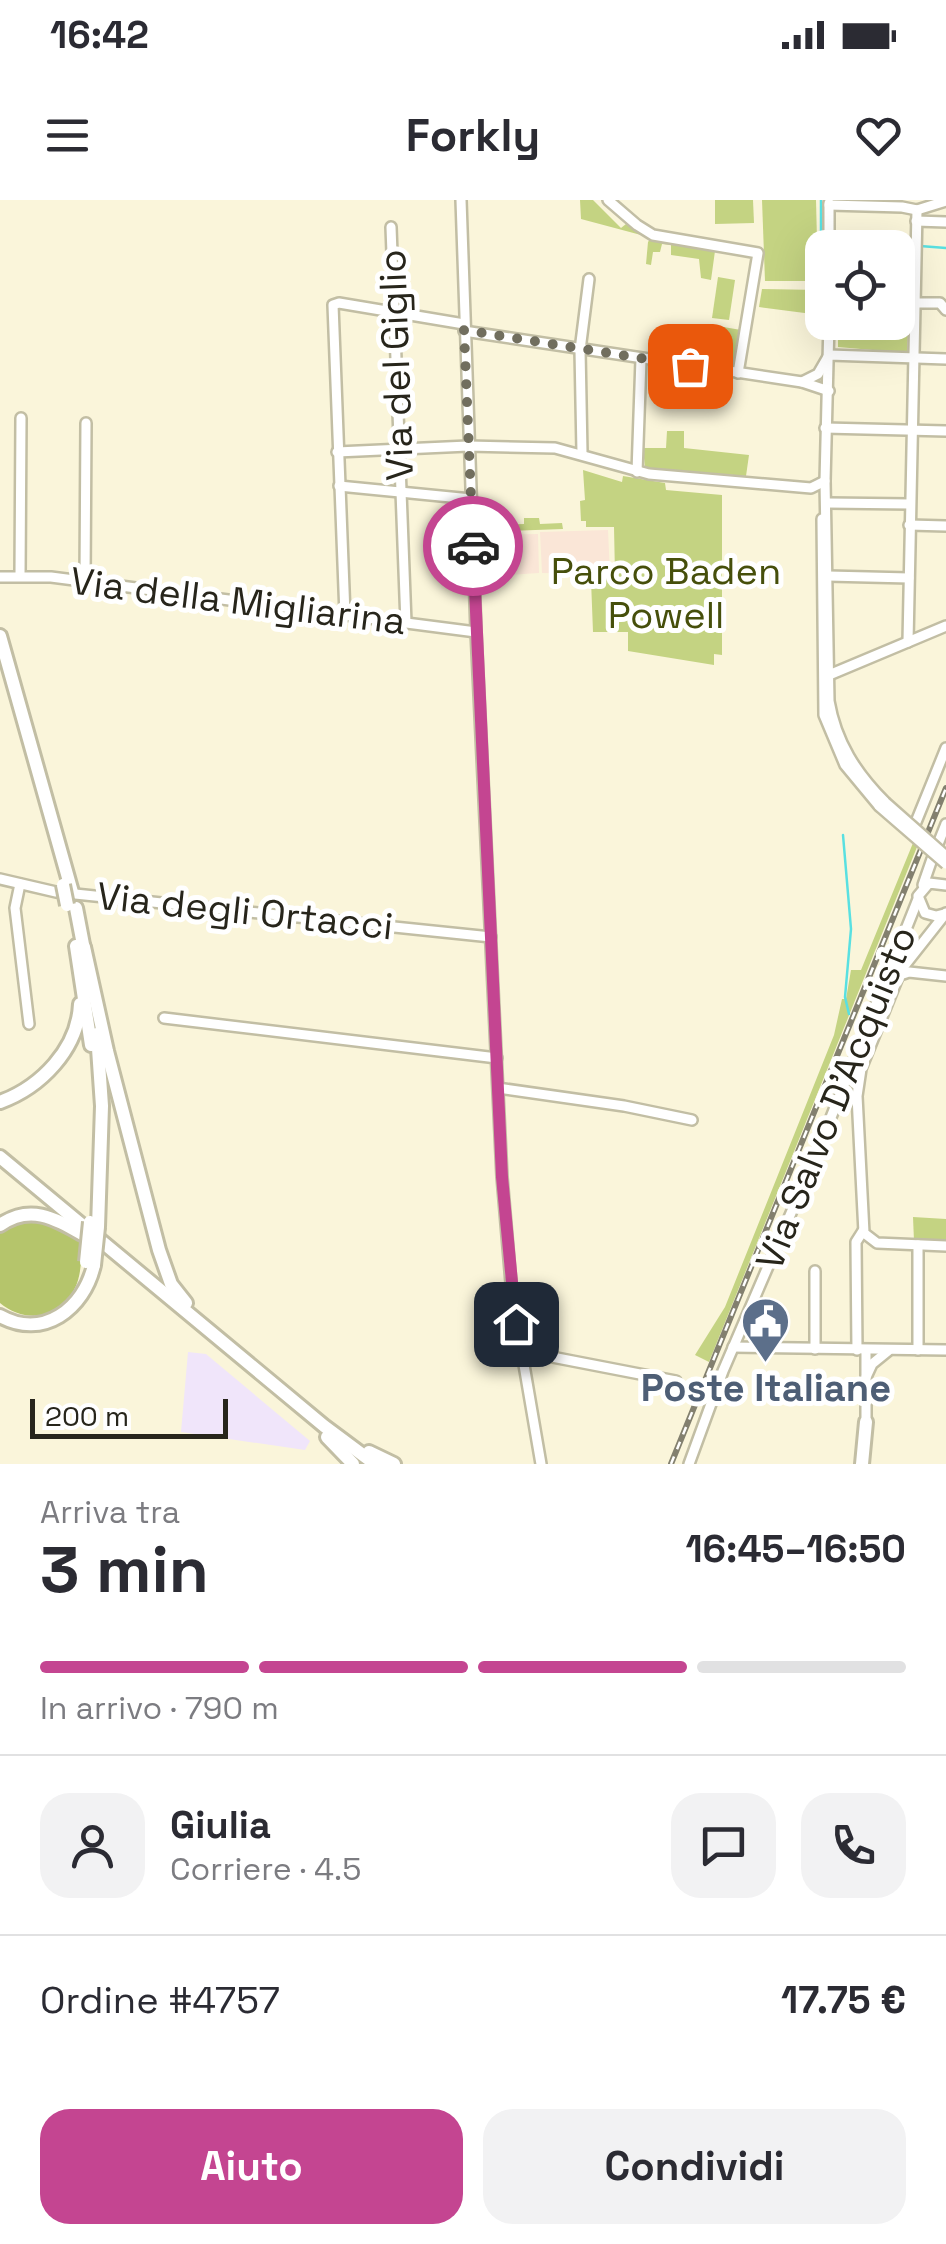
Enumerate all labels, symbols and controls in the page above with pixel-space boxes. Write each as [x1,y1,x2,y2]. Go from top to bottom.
text: 16:42 [50,11,149,59]
text: Forkly [406,107,540,164]
icon: menu [40,108,95,163]
icon: heart [851,108,906,163]
map controls [805,230,915,340]
button: locate [805,230,915,340]
street label: Via del Giglio [368,249,424,481]
pin [648,324,733,409]
icon: bag [663,339,718,394]
courier [423,496,523,596]
icon: car [446,519,501,574]
park label: Parco Baden Powell [551,547,781,639]
street label: Via della Migliarina [68,557,408,645]
street label: Via degli Ortacci [95,872,395,950]
street label: Via Salvo D'Acquisto [745,919,927,1277]
pin [474,1282,559,1367]
public building icon: Poste Italiane [740,1296,792,1364]
icon: home [489,1297,544,1352]
place label: Poste Italiane [641,1364,891,1412]
scale bar [30,1394,228,1438]
text: 200 m [45,1398,129,1434]
text: Arriva tra [40,1492,180,1532]
text: 16:45–16:50 [685,1525,906,1573]
text: 3 min [40,1528,209,1611]
text: In arrivo · 790 m [40,1688,279,1728]
button: person [40,1793,145,1898]
button: chat [671,1793,776,1898]
button: phone [801,1793,906,1898]
text: Giulia [170,1801,271,1849]
text: Corriere · 4.5 [170,1849,361,1889]
text: Ordine #4757 [40,1976,280,2024]
text: 17.75 € [781,1976,906,2024]
button: Aiuto [40,2109,463,2224]
button: Condividi [483,2109,906,2224]

